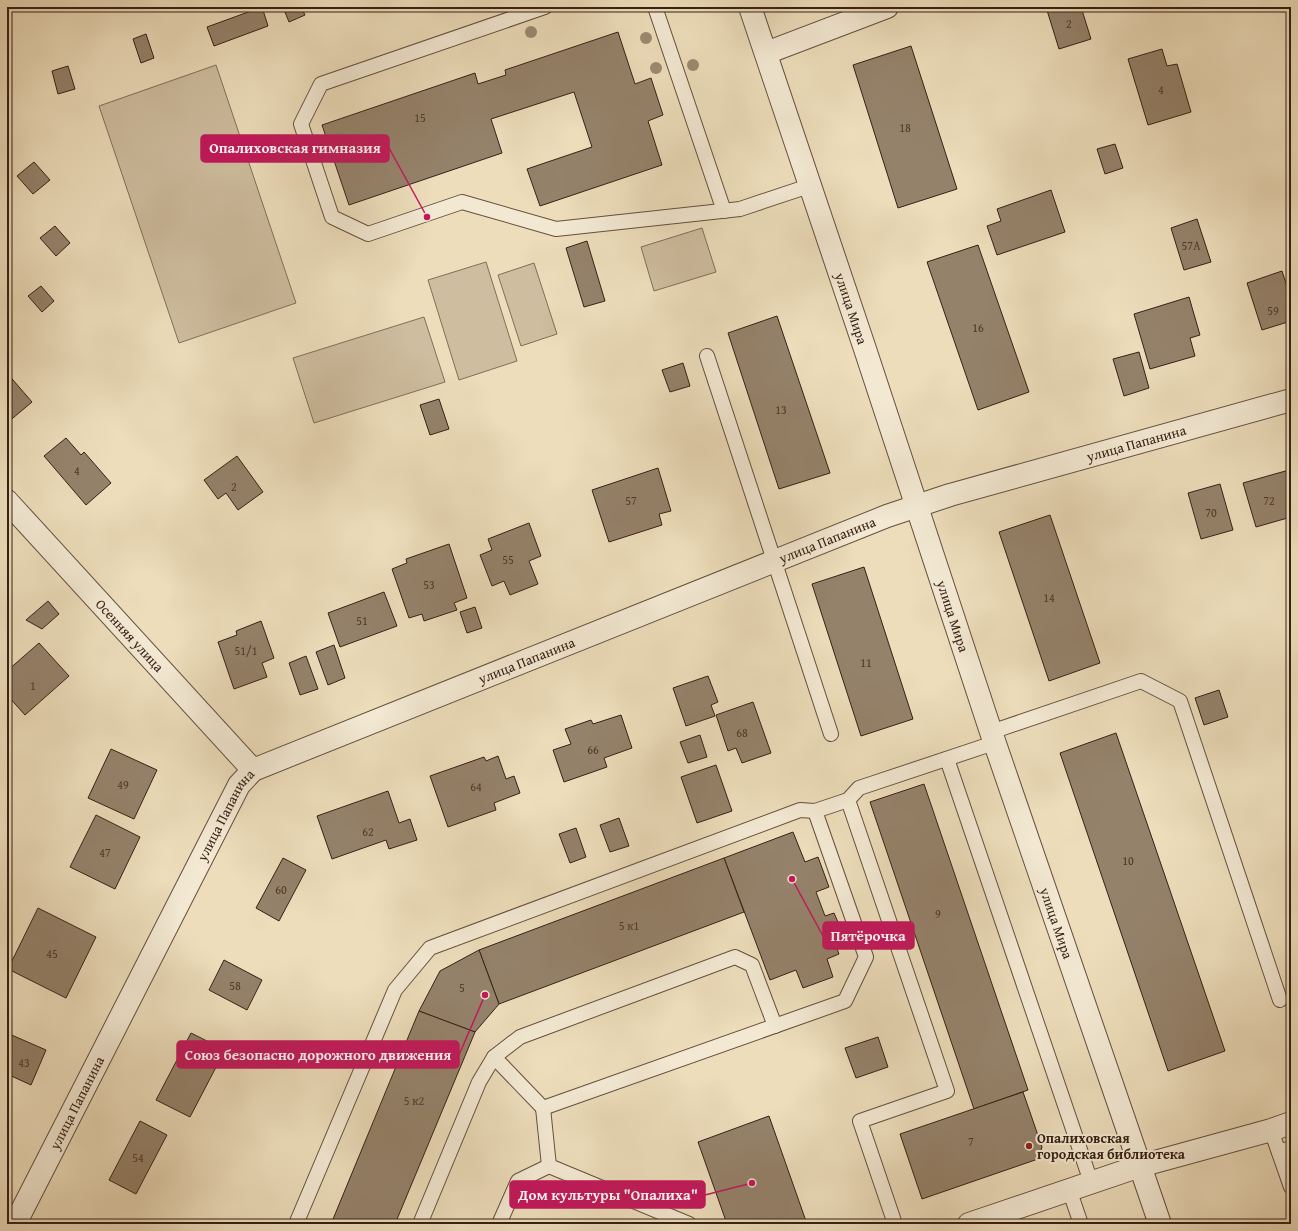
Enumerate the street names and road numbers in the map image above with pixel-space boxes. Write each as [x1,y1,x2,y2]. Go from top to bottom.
street label: улица Мира [830,269,873,347]
street label: улица Папанина [1083,420,1188,467]
street label: улица Папанина [775,511,879,569]
street label: улица Мира [931,577,974,655]
street label: Осенняя улица [91,594,169,676]
street label: улица Папанина [474,632,578,689]
street label: улица Папанина [191,764,259,865]
street label: улица Мира [1035,884,1078,962]
street label: улица Папанина [44,1052,109,1154]

